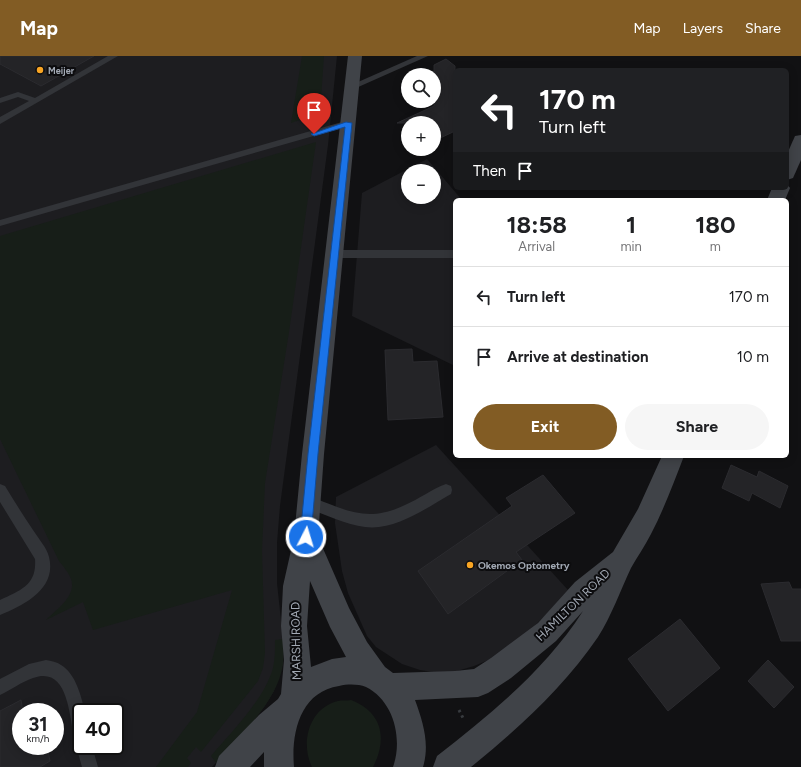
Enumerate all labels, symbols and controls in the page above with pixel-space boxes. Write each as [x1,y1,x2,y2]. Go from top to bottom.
text: Map [20,17,58,40]
text: Map [633,20,661,37]
text: Layers [683,20,723,37]
text: Share [745,20,781,37]
marker: Meijer [35,65,45,75]
place label: Meijer [48,65,75,76]
map controls [401,68,441,204]
button: search [401,68,441,108]
text: 170 m [539,82,616,116]
icon: left [473,84,525,136]
pin [297,93,331,134]
icon: arrive [303,99,325,121]
button: + [401,116,441,156]
text: Turn left [539,116,606,138]
icon: arrive [514,160,536,182]
text: Then [473,162,506,180]
button: − [401,164,441,204]
text: 18:58 [506,210,567,239]
text: 1 [626,210,636,239]
text: 180 [695,210,736,239]
text: Arrival [518,239,555,254]
text: min [620,239,642,254]
text: m [710,239,721,254]
icon: left [473,286,495,308]
text: Turn left [507,288,565,306]
text: 170 m [729,288,769,306]
icon: arrive [473,346,495,368]
text: Arrive at destination [507,348,648,366]
text: 10 m [737,348,769,366]
button: Exit [473,404,617,450]
button: Share [625,404,769,450]
position arrow [285,516,327,558]
place label: Okemos Optometry [478,559,570,572]
marker: Okemos Optometry [465,560,475,570]
street label: HAMILTON ROAD [533,566,613,644]
street label: MARSH ROAD [288,602,304,680]
speed limit sign: 40 [72,703,124,755]
text: 31 [28,712,48,736]
text: km/h [27,732,49,745]

